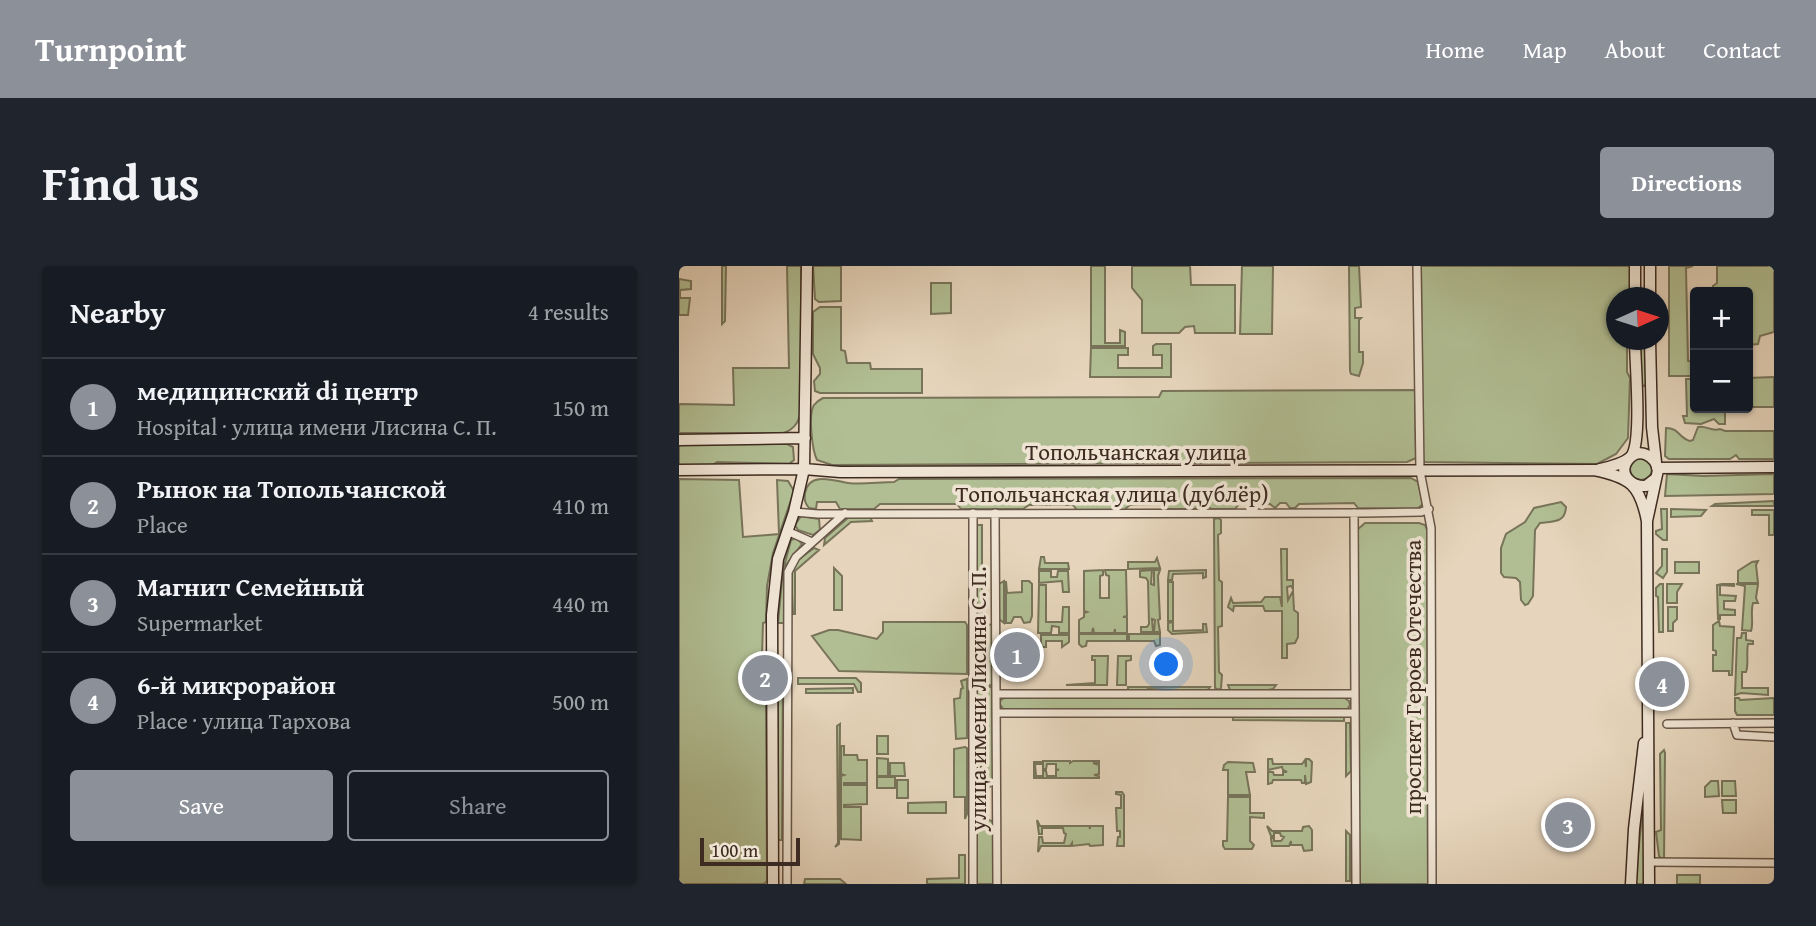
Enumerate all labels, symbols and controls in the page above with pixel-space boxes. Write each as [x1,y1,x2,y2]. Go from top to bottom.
text: Turnpoint [35,25,187,73]
text: Home [1426,32,1485,67]
text: Map [1523,32,1567,67]
text: About [1605,32,1665,67]
text: Contact [1703,32,1781,67]
text: Find us [42,146,200,218]
button: Directions [1600,147,1774,218]
north arrow [1606,287,1669,350]
map controls [1690,287,1753,413]
button: + [1690,287,1753,350]
text: Nearby [70,290,166,334]
text: 4 results [528,295,609,328]
button: − [1690,350,1753,413]
text: медицинский di центр [137,371,418,410]
text: 1 [87,391,99,424]
text: 150 m [552,391,609,424]
text: Hospital · улица имени Лисина С. П. [137,410,497,443]
street label: Топольчанская улица [1025,435,1247,468]
text: Рынок на Топольчанской [137,469,446,508]
street label: Топольчанская улица (дублёр) [955,477,1269,510]
text: 2 [87,489,99,522]
text: 410 m [552,489,609,522]
text: Place [137,508,188,541]
street label: проспект Героев Отечества [1396,540,1429,814]
street label: улица имени Лисина С. П. [961,566,994,833]
text: Магнит Семейный [137,567,364,606]
text: 3 [87,587,99,620]
text: 440 m [552,587,609,620]
text: Supermarket [137,606,263,639]
pin: 1 [994,629,1040,681]
your location [1149,647,1183,681]
pin: 2 [742,652,788,704]
pin: 4 [1639,658,1685,710]
text: 6-й микрорайон [137,665,336,704]
text: 4 [87,685,99,718]
text: 500 m [552,685,609,718]
text: Place · улица Тархова [137,704,351,737]
button: Save [70,770,333,841]
button: Share [347,770,609,841]
pin: 3 [1545,799,1591,851]
scale bar [700,835,800,867]
text: 100 m [711,836,758,864]

